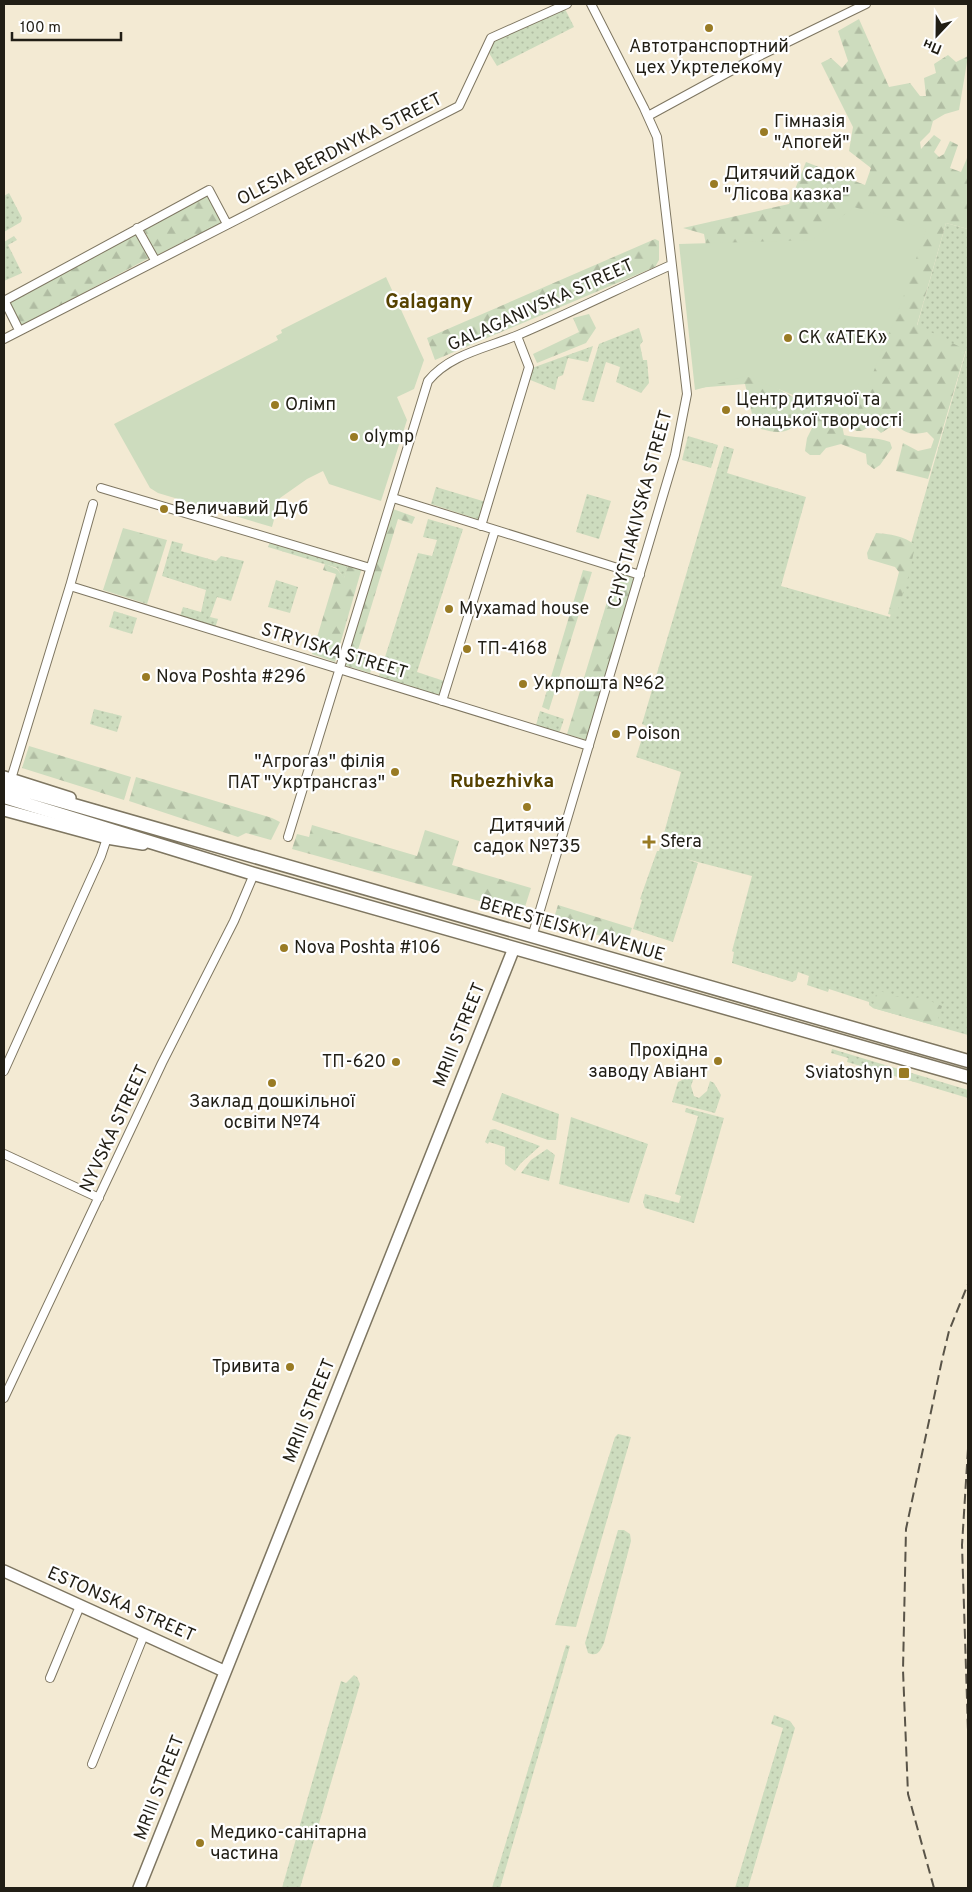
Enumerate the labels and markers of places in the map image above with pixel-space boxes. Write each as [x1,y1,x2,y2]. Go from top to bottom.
marker: Автотранспортний цех Укртелекому [703,22,715,34]
place label: Автотранспортний цех Укртелекому [629,36,789,80]
place label: Гімназія "Апогей" [774,111,850,155]
marker: Гімназія "Апогей" [758,126,770,138]
place label: Дитячий садок "Лісова казка" [724,163,855,207]
marker: Дитячий садок "Лісова казка" [708,178,720,190]
place label: СК «АТЕК» [798,327,887,350]
marker: СК «АТЕК» [782,332,794,344]
place label: Центр дитячої та юнацької творчості [736,389,902,433]
place label: Олімп [285,394,336,417]
marker: Олімп [269,399,281,411]
marker: Центр дитячої та юнацької творчості [720,404,732,416]
place label: olymp [364,426,414,449]
marker: olymp [348,431,360,443]
place label: Величавий Дуб [174,498,308,521]
marker: Величавий Дуб [158,503,170,515]
place label: Myxamad house [459,598,589,621]
marker: Myxamad house [443,603,455,615]
place label: ТП-4168 [477,638,547,661]
marker: ТП-4168 [461,643,473,655]
place label: Nova Poshta #296 [156,666,306,689]
marker: Nova Poshta #296 [140,671,152,683]
place label: Укрпошта №62 [533,673,665,696]
marker: Укрпошта №62 [517,678,529,690]
place label: Poison [626,723,680,746]
marker: Poison [610,728,622,740]
place label: "Агрогаз" філія ПАТ "Укртрансгаз" [227,751,385,795]
marker: "Агрогаз" філія ПАТ "Укртрансгаз" [389,766,401,778]
marker: Дитячий садок №735 [521,801,533,813]
place label: Дитячий садок №735 [473,815,581,859]
place label: Sfera [660,831,702,854]
marker: Sfera [642,835,656,849]
place label: Nova Poshta #106 [294,937,441,960]
marker: Nova Poshta #106 [278,942,290,954]
place label: Прохідна заводу Авіант [588,1040,708,1084]
place label: ТП-620 [322,1051,386,1074]
marker: Прохідна заводу Авіант [712,1055,724,1067]
marker: ТП-620 [390,1056,402,1068]
place label: Sviatoshyn [805,1062,893,1085]
marker: Sviatoshyn [897,1066,911,1080]
marker: Заклад дошкільної освіти №74 [266,1077,278,1089]
place label: Заклад дошкільної освіти №74 [189,1091,355,1135]
place label: Тривита [212,1356,280,1379]
marker: Тривита [284,1361,296,1373]
place label: Медико-санітарна частина [210,1822,367,1866]
marker: Медико-санітарна частина [194,1837,206,1849]

